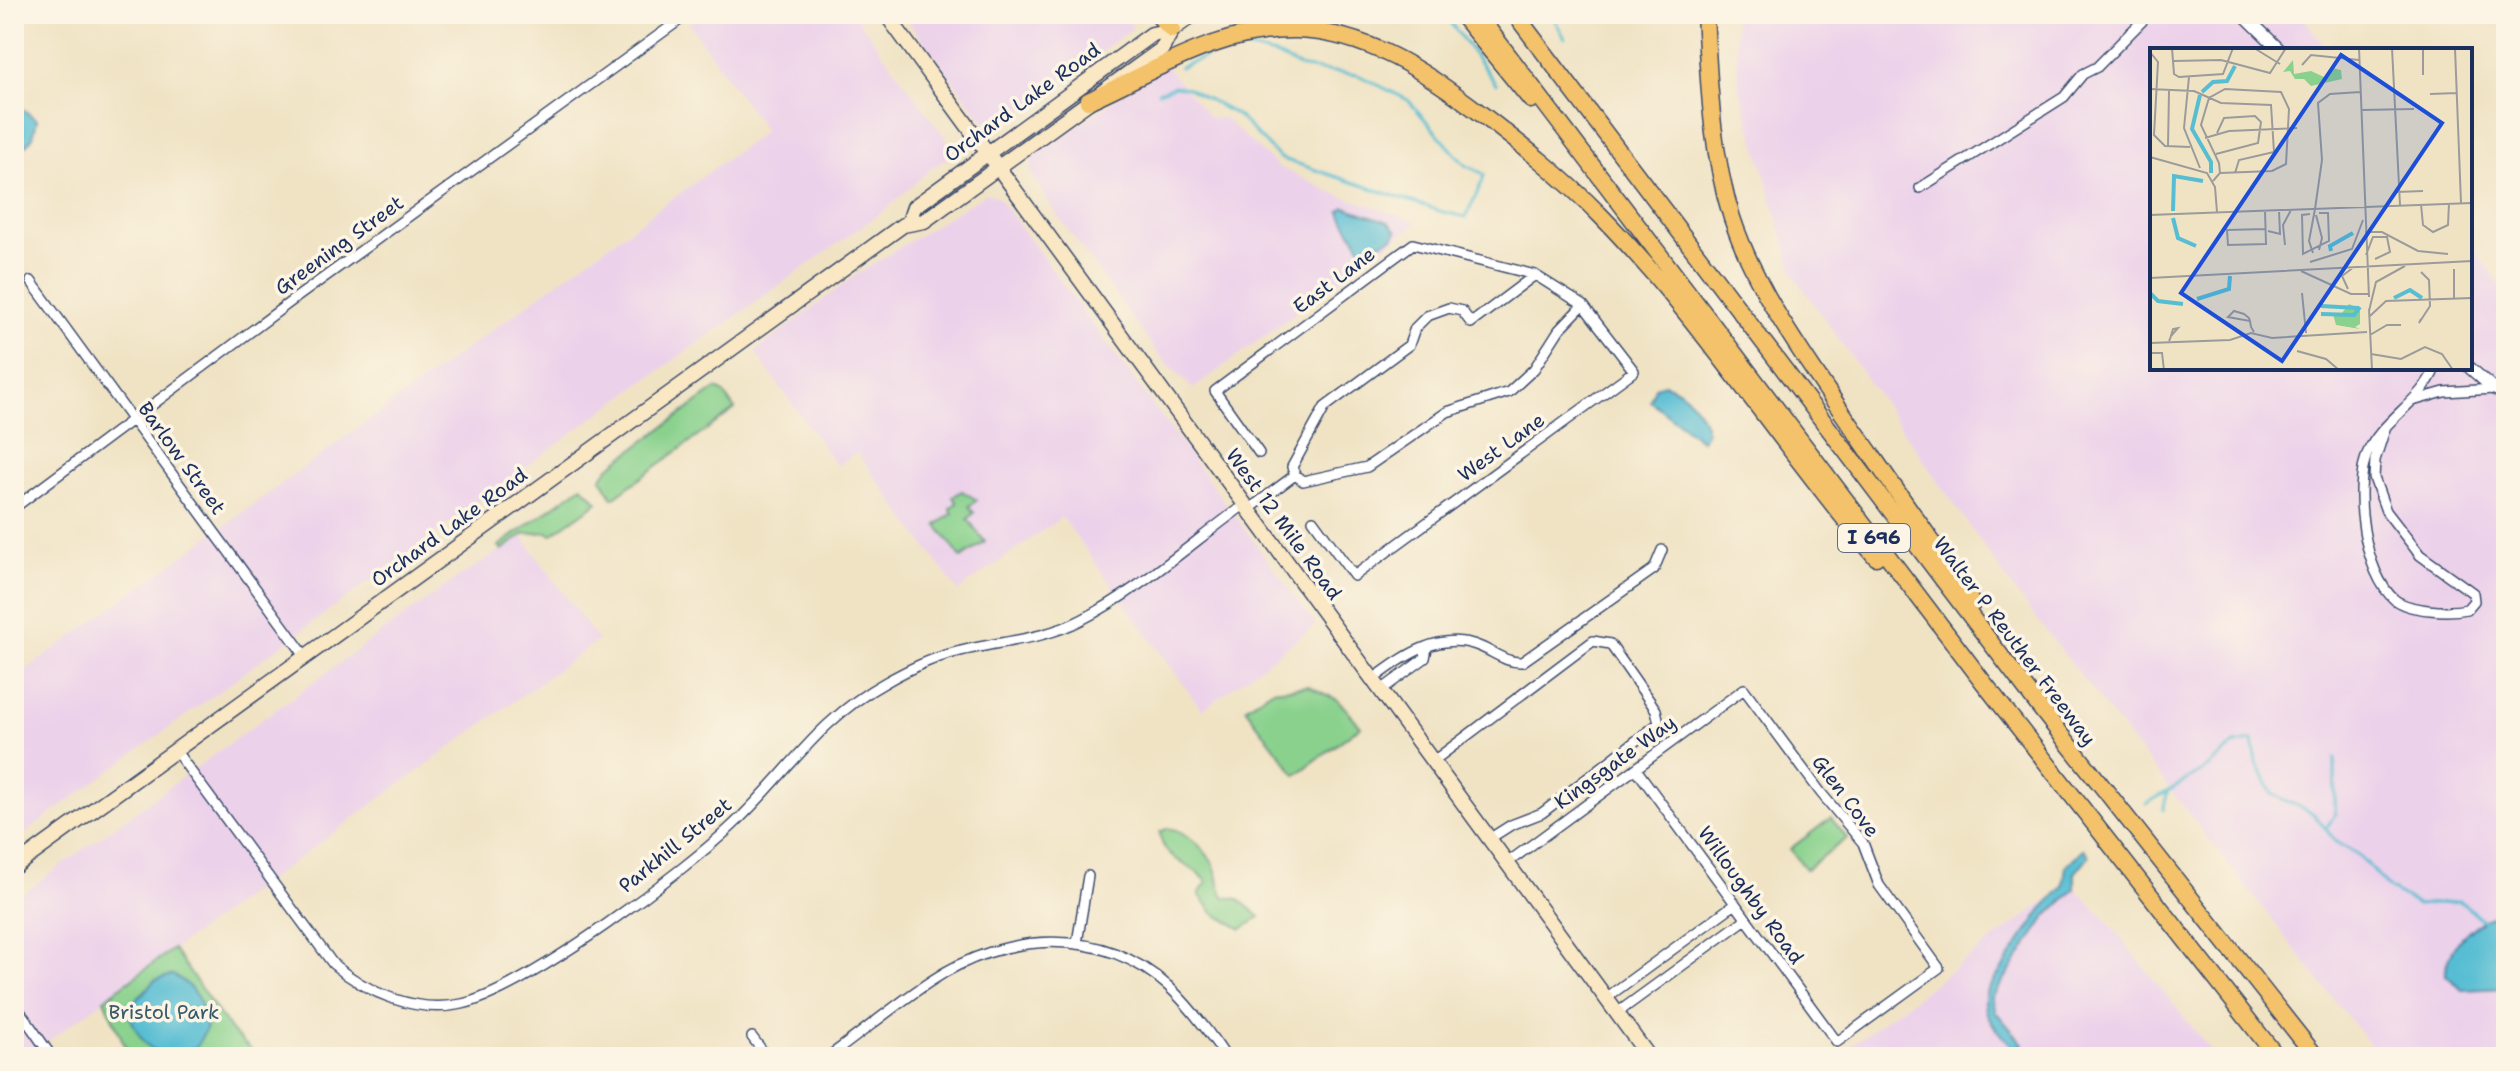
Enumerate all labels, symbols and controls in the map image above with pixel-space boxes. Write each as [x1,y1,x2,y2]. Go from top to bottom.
street label: Orchard Lake Road [939,36,1106,168]
inset map [2150,48,2472,370]
street label: Greening Street [269,189,409,301]
street label: East Lane [1288,241,1380,319]
street label: Barlow Street [132,396,232,520]
street label: West Lane [1452,407,1550,487]
street label: West 12 Mile Road [1220,443,1348,605]
street label: Orchard Lake Road [366,461,533,593]
road number: I 696 [1838,524,1910,552]
street label: Walter P Reuther Freeway [1928,531,2102,751]
street label: Kingsgate Way [1549,709,1681,815]
street label: Glen Cove [1807,750,1885,842]
street label: Parkhill Street [613,792,737,898]
street label: Willoughby Road [1692,821,1810,970]
park label: Bristol Park [108,999,220,1025]

